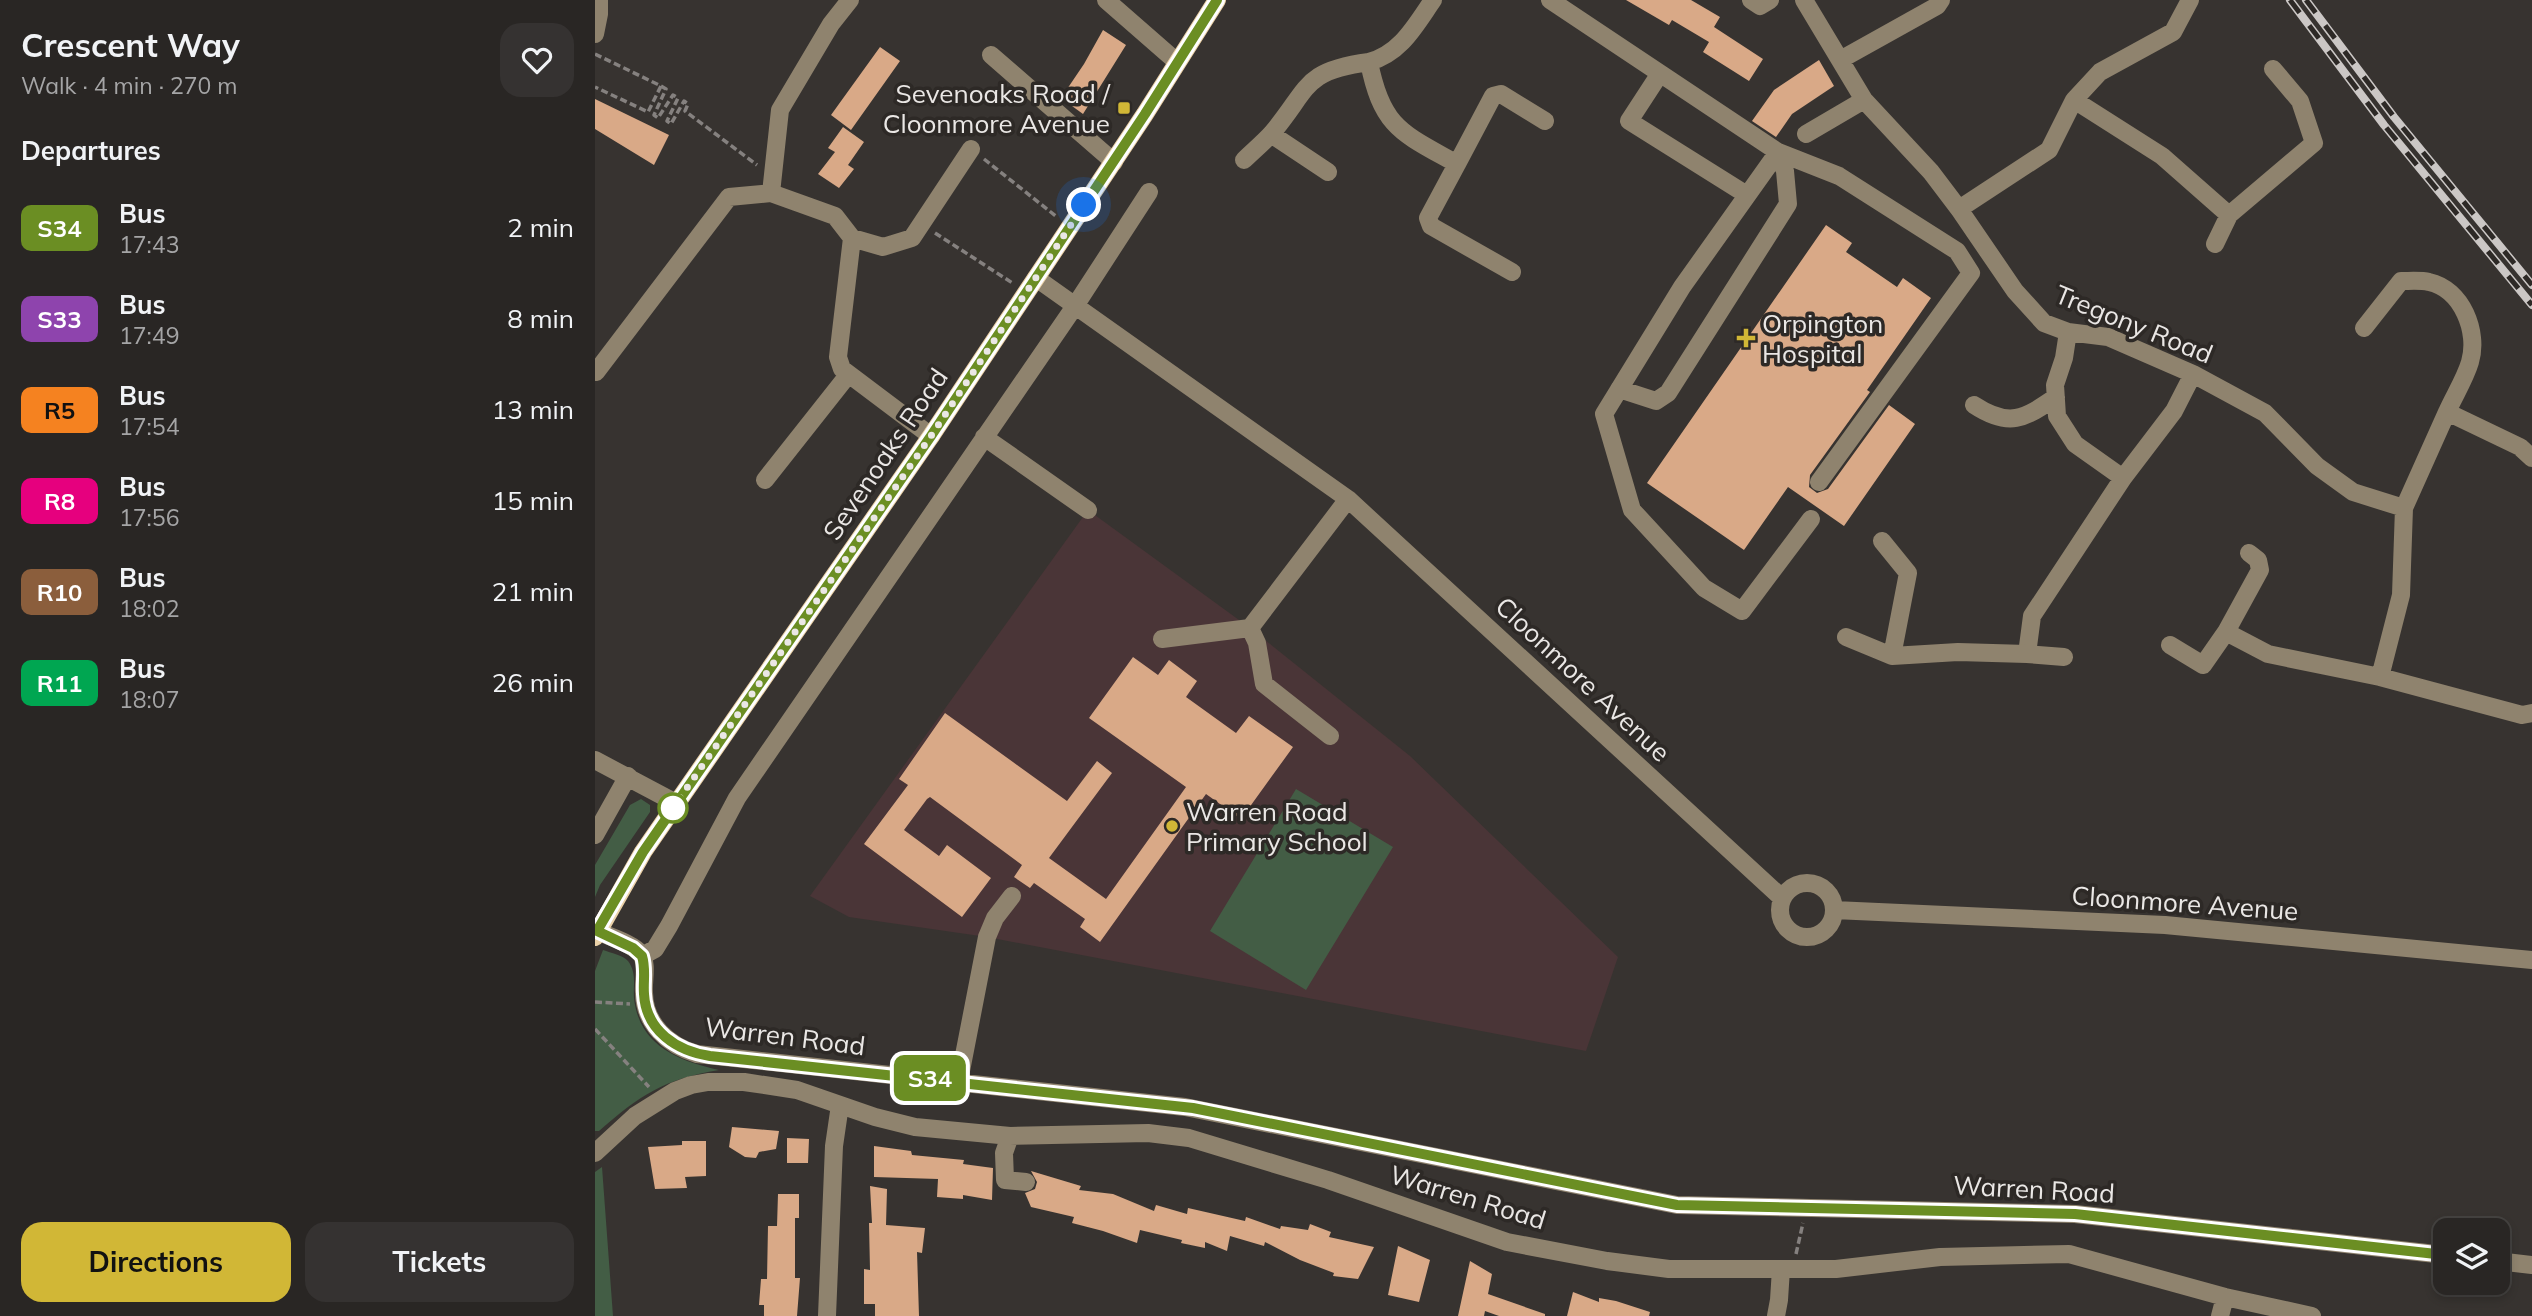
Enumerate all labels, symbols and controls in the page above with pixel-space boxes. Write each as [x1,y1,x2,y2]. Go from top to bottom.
button: heart [500,23,574,97]
text: Crescent Way [21,24,240,65]
text: Walk · 4 min · 270 m [21,71,238,100]
place label: Sevenoaks Road / Cloonmore Avenue [883,77,1112,140]
marker: Sevenoaks Road / Cloonmore Avenue [1116,100,1132,116]
text: Departures [21,134,161,167]
your location [1066,187,1101,222]
text: Bus [119,197,165,230]
text: 2 min [507,211,574,244]
text: S34 [37,213,82,243]
text: 17:43 [119,230,179,259]
street label: Tregony Road [2050,277,2218,371]
text: Bus [119,288,165,321]
text: 8 min [507,302,574,335]
text: S33 [37,304,82,334]
place label: Orpington Hospital [1762,307,1883,370]
text: 17:49 [119,321,179,350]
marker: Orpington Hospital [1736,328,1756,348]
street label: Sevenoaks Road [815,362,955,546]
text: Bus [119,379,165,412]
text: 13 min [492,393,574,426]
text: R5 [44,395,75,425]
text: 17:54 [119,412,179,441]
text: Bus [119,470,165,503]
text: 15 min [492,484,574,517]
text: R8 [44,486,75,516]
text: 17:56 [119,503,179,532]
text: Bus [119,561,165,594]
text: 21 min [492,575,574,608]
text: R10 [37,577,82,607]
street label: Cloonmore Avenue [1489,589,1677,769]
text: 18:02 [119,594,179,623]
text: Bus [119,652,165,685]
text: 26 min [492,666,574,699]
text: R11 [37,668,82,698]
text: 18:07 [119,685,179,714]
unlabelled marker [658,793,688,823]
place label: Warren Road Primary School [1186,795,1368,858]
marker: Warren Road Primary School [1164,818,1180,834]
street label: Cloonmore Avenue [2070,879,2300,927]
street label: Warren Road [703,1010,867,1062]
line badge: S34 [890,1055,970,1101]
text: S34 [908,1063,952,1093]
street label: Warren Road [1386,1158,1550,1236]
street label: Warren Road [1952,1168,2116,1210]
map controls [2433,1218,2510,1295]
button: layers [2433,1218,2510,1295]
button: Directions [21,1222,291,1302]
button: Tickets [305,1222,574,1302]

